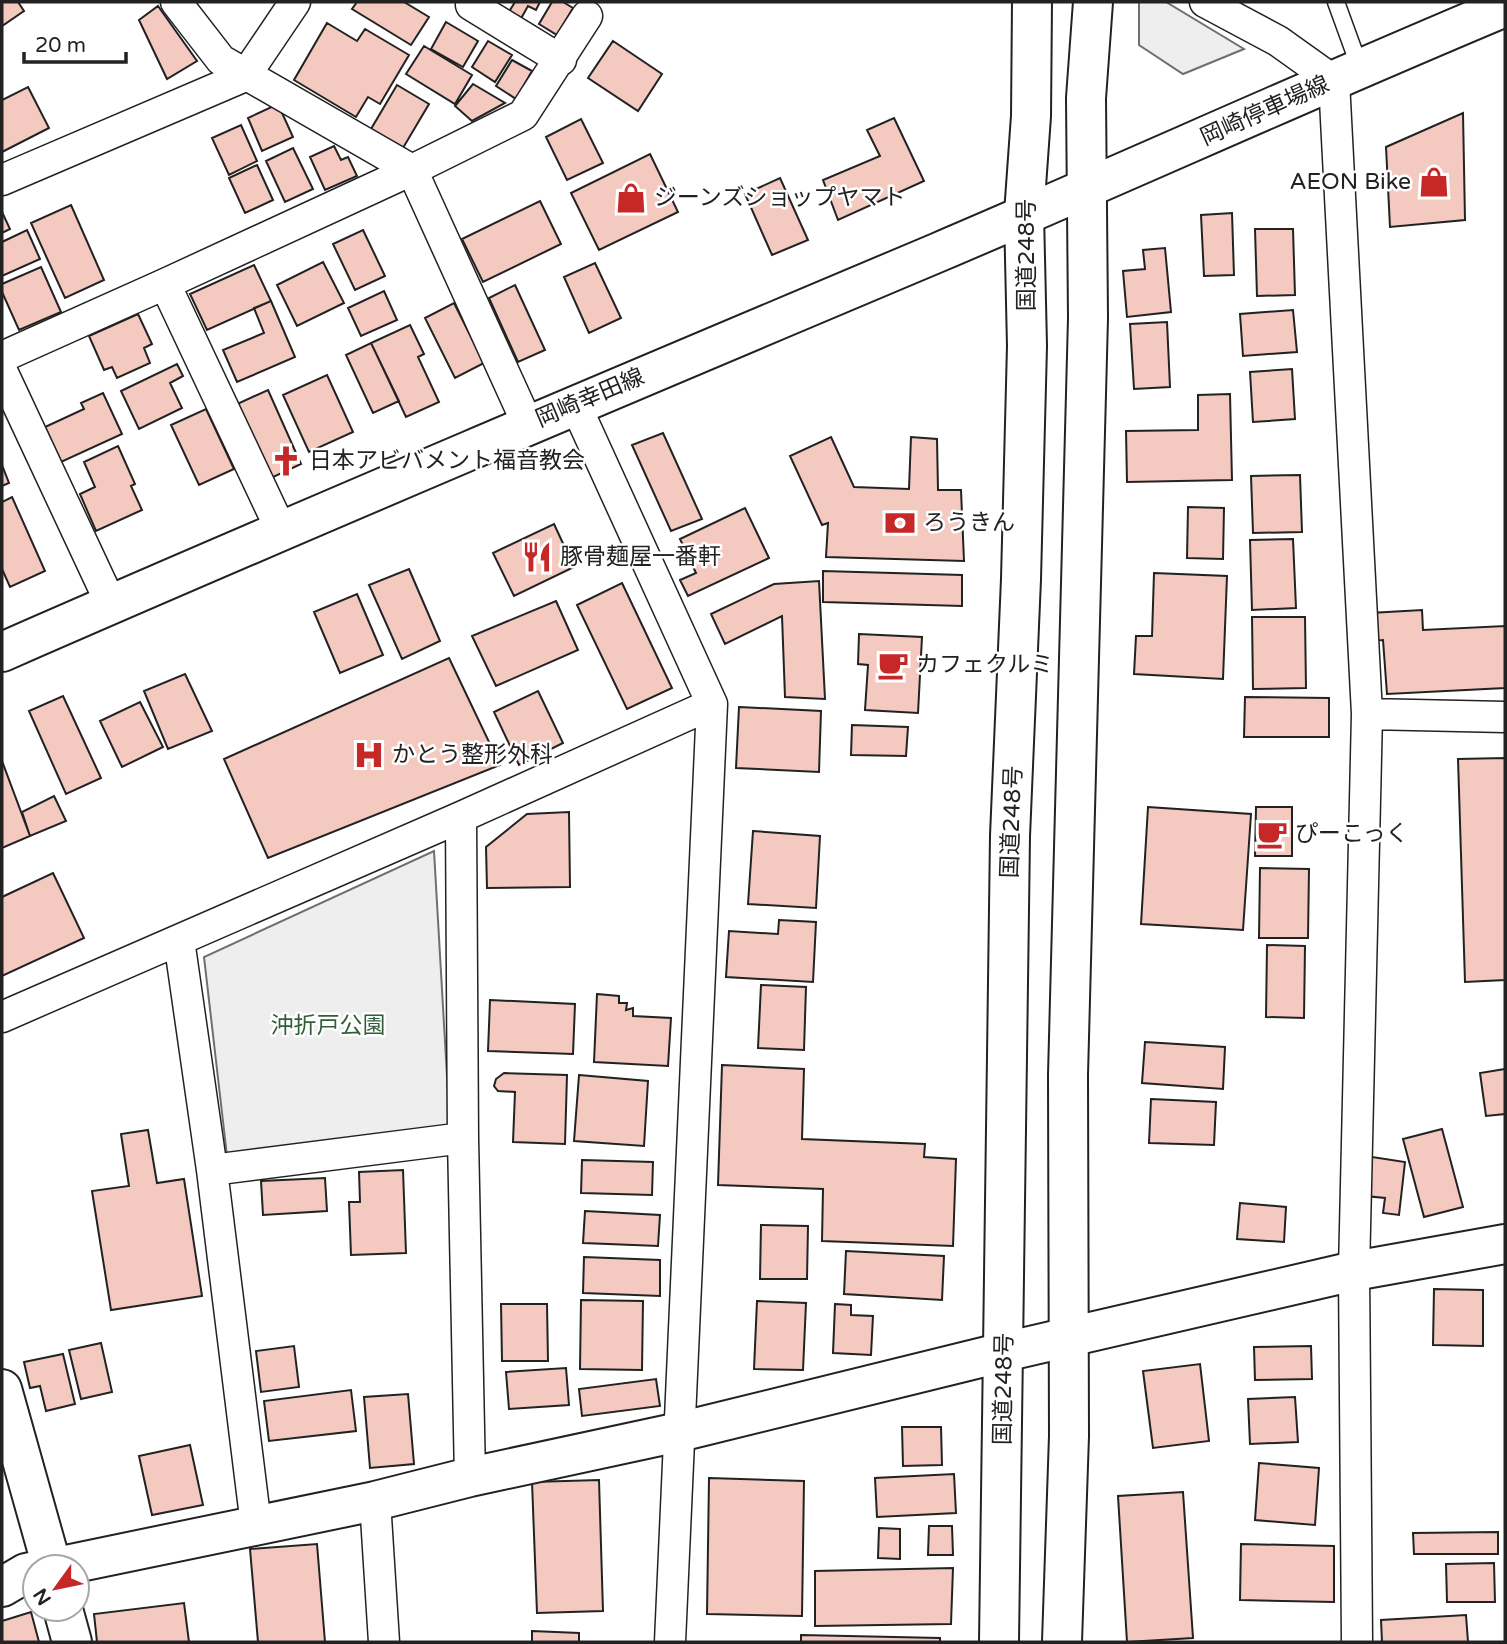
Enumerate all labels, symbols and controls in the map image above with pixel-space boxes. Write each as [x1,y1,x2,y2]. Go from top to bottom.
scale bar [24,21,126,65]
text: 20 m [35,33,86,58]
street label: 岡崎停車場線 [1196,70,1334,152]
shop icon: AEON Bike [1417,165,1451,199]
place label: AEON Bike [1289,168,1411,196]
shop icon: ジーンズショップヤマト [614,181,648,215]
place label: ジーンズショップヤマト [654,184,905,212]
street label: 国道248号 [1013,199,1041,311]
street label: 岡崎幸田線 [532,363,648,433]
church icon: 日本アビバメント福音教会 [269,444,303,478]
place label: 日本アビバメント福音教会 [309,447,585,475]
bank icon: ろうきん [883,506,917,540]
place label: ろうきん [923,509,1015,537]
restaurant icon: 豚骨麺屋一番軒 [520,540,554,574]
place label: 豚骨麺屋一番軒 [560,543,721,571]
cafe icon: カフェクルミ [876,648,910,682]
place label: カフェクルミ [916,651,1053,679]
hospital icon: かとう整形外科 [352,738,386,772]
place label: かとう整形外科 [392,741,553,769]
street label: 国道248号 [996,765,1028,879]
cafe icon: ぴーこっく [1255,817,1289,851]
place label: ぴーこっく [1295,820,1408,848]
park label: 沖折戸公園 [271,1012,386,1040]
street label: 国道248号 [989,1333,1019,1445]
north arrow [21,1553,91,1623]
text: N [29,1584,56,1609]

